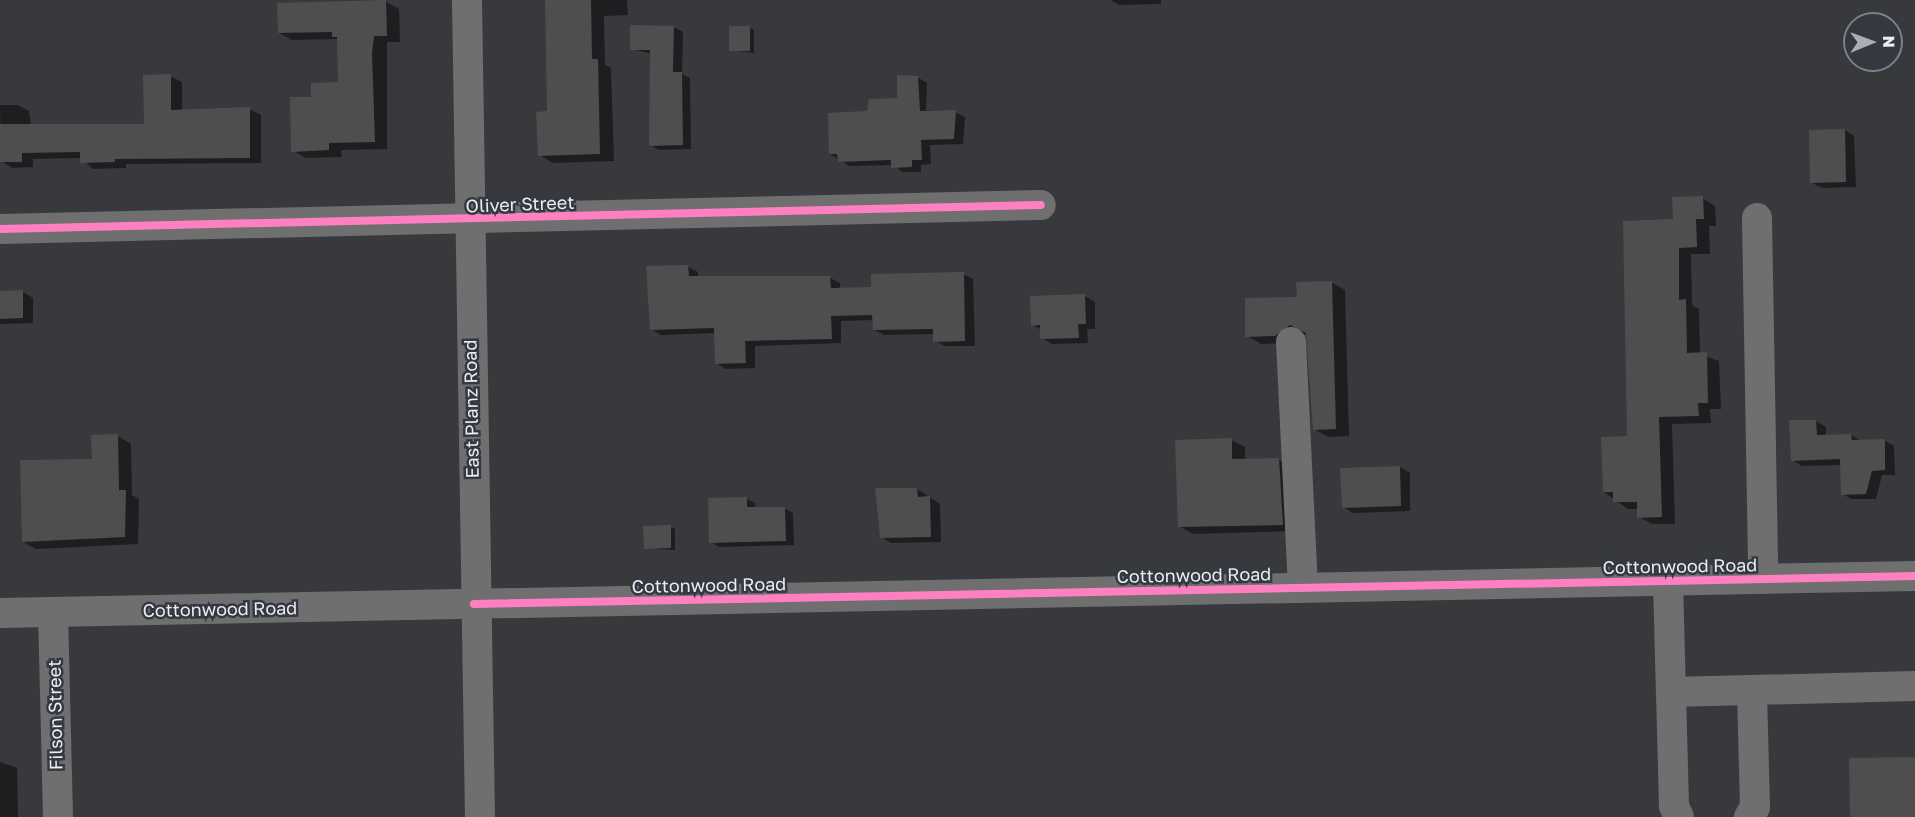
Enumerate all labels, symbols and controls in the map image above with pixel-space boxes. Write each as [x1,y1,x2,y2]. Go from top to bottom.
north arrow [1843,12,1903,72]
text: N [1879,35,1899,48]
street label: Oliver Street [465,191,575,217]
street label: East Planz Road [459,339,483,479]
street label: Cottonwood Road [1603,554,1757,578]
street label: Cottonwood Road [1117,563,1271,587]
street label: Cottonwood Road [632,573,786,597]
street label: Cottonwood Road [143,597,297,621]
street label: Filson Street [43,660,67,770]

